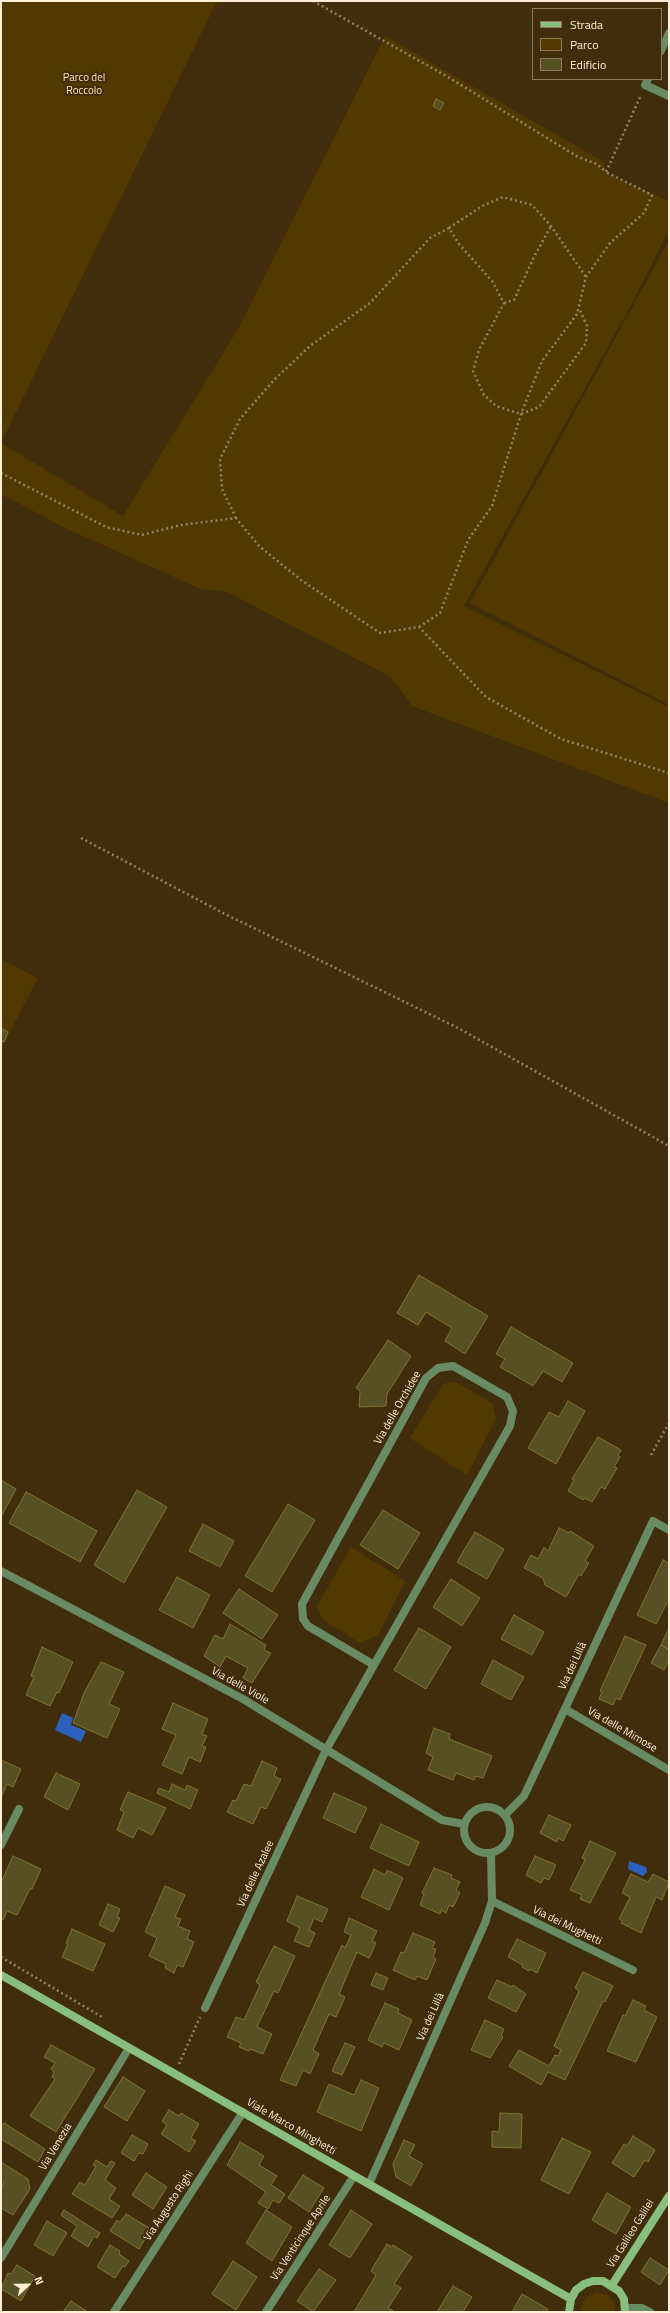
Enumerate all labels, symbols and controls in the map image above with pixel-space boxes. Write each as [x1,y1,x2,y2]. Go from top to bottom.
legend [532,8,662,80]
text: Strada [570,15,603,34]
text: Parco [570,35,599,54]
text: Edificio [570,55,606,74]
park label: Parco del Roccolo [63,71,105,97]
street label: Via delle Orchidee [372,1369,424,1447]
street label: Via dei Lillà [556,1640,590,1692]
street label: Via delle Viole [209,1665,271,1707]
street label: Via delle Mimose [585,1705,659,1755]
street label: Via delle Azalee [235,1839,277,1909]
street label: Via dei Mughetti [530,1904,604,1948]
street label: Via dei Lillà [415,1991,447,2043]
street label: Viale Marco Minghetti [244,2096,338,2158]
street label: Via Venezia [37,2121,75,2173]
street label: Via Augusto Righi [141,2168,197,2244]
street label: Via Venticinque Aprile [268,2193,334,2283]
street label: Via Galileo Galilei [605,2197,657,2271]
north arrow [8,2265,48,2305]
text: N [30,2274,48,2287]

